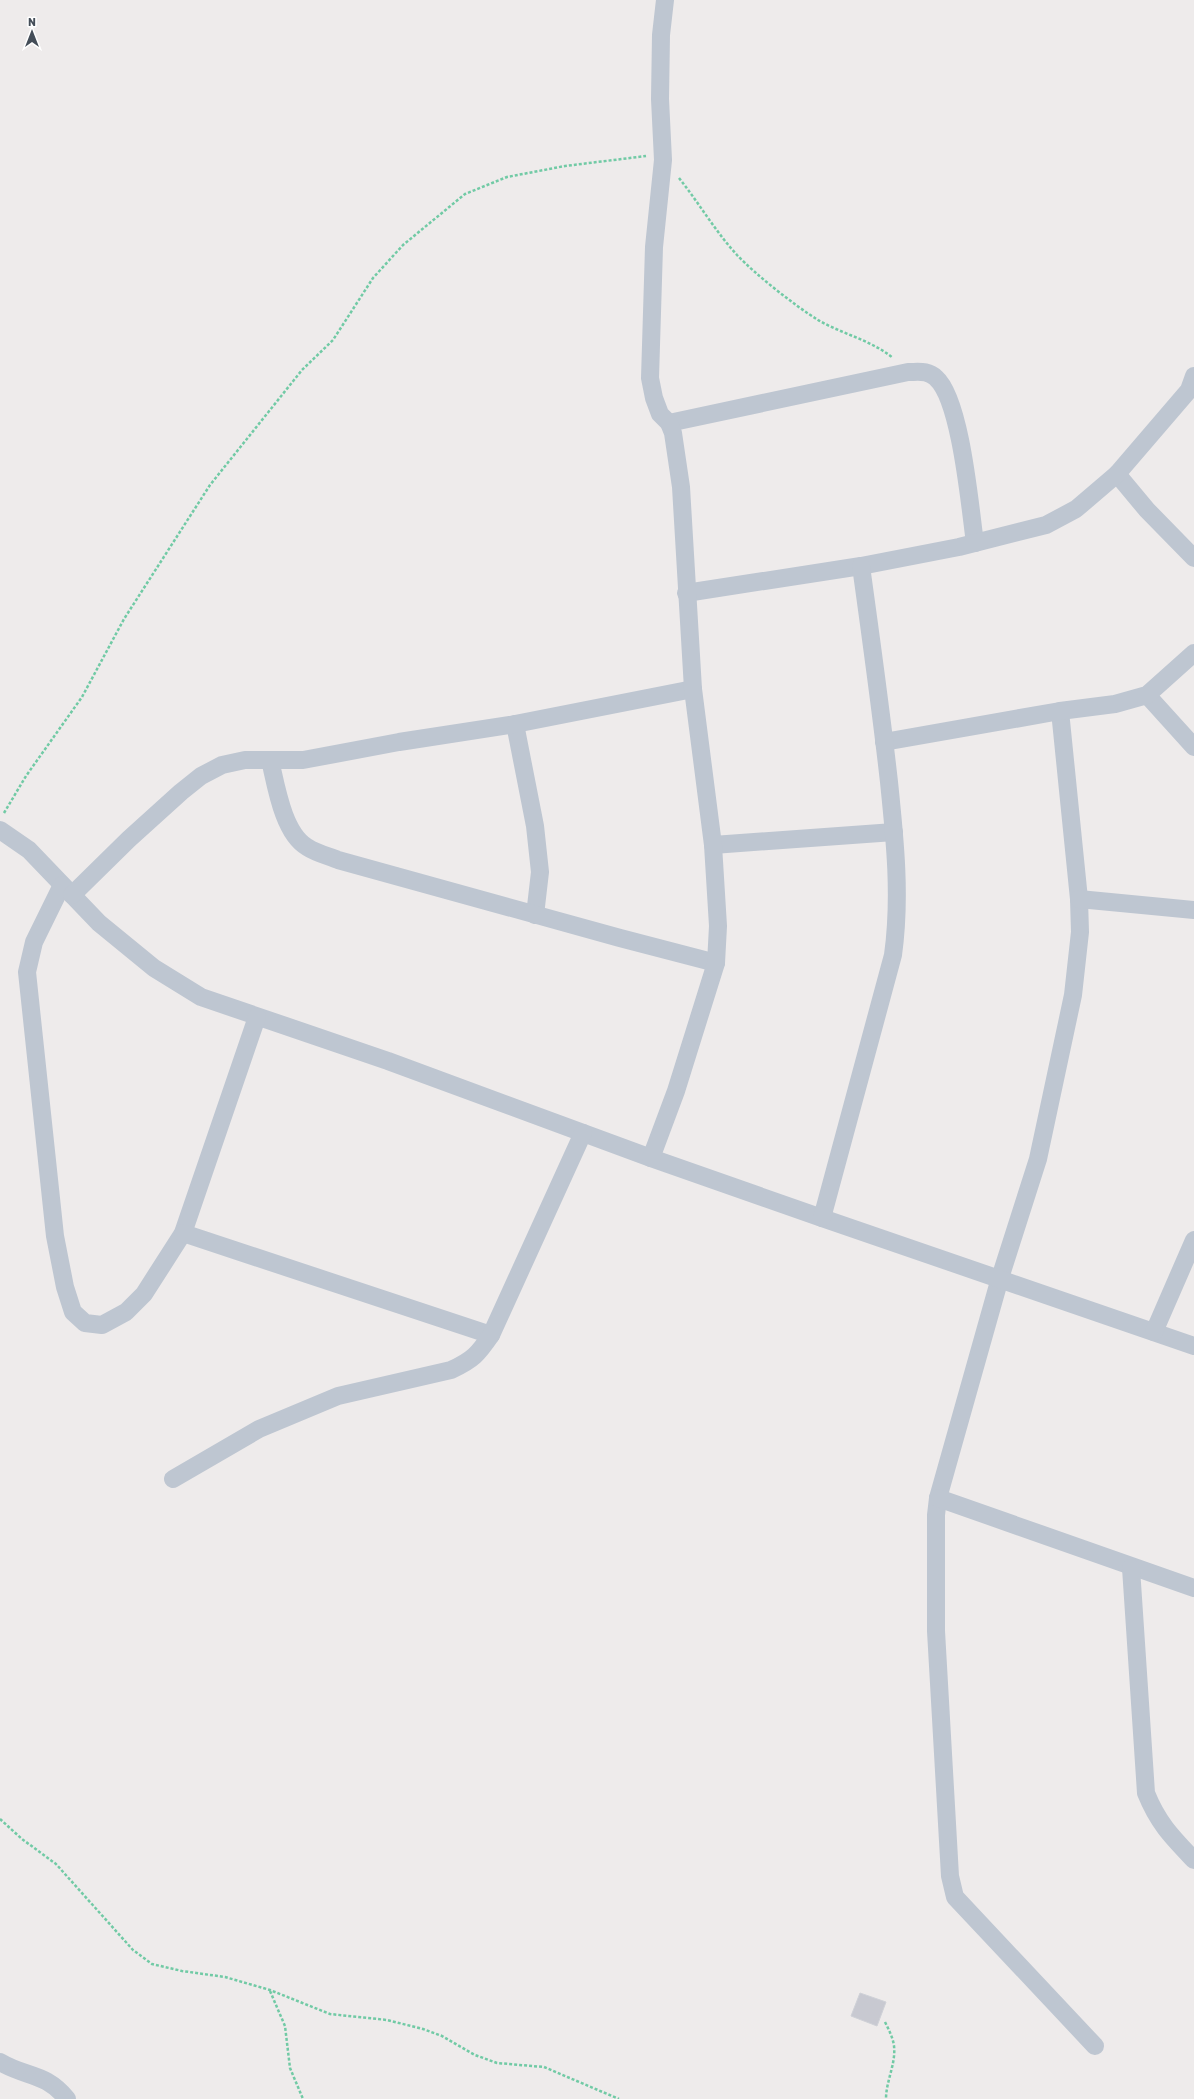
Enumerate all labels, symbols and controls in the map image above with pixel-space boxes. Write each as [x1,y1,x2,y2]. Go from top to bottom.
north arrow [12,12,52,52]
text: N [28,16,36,29]

